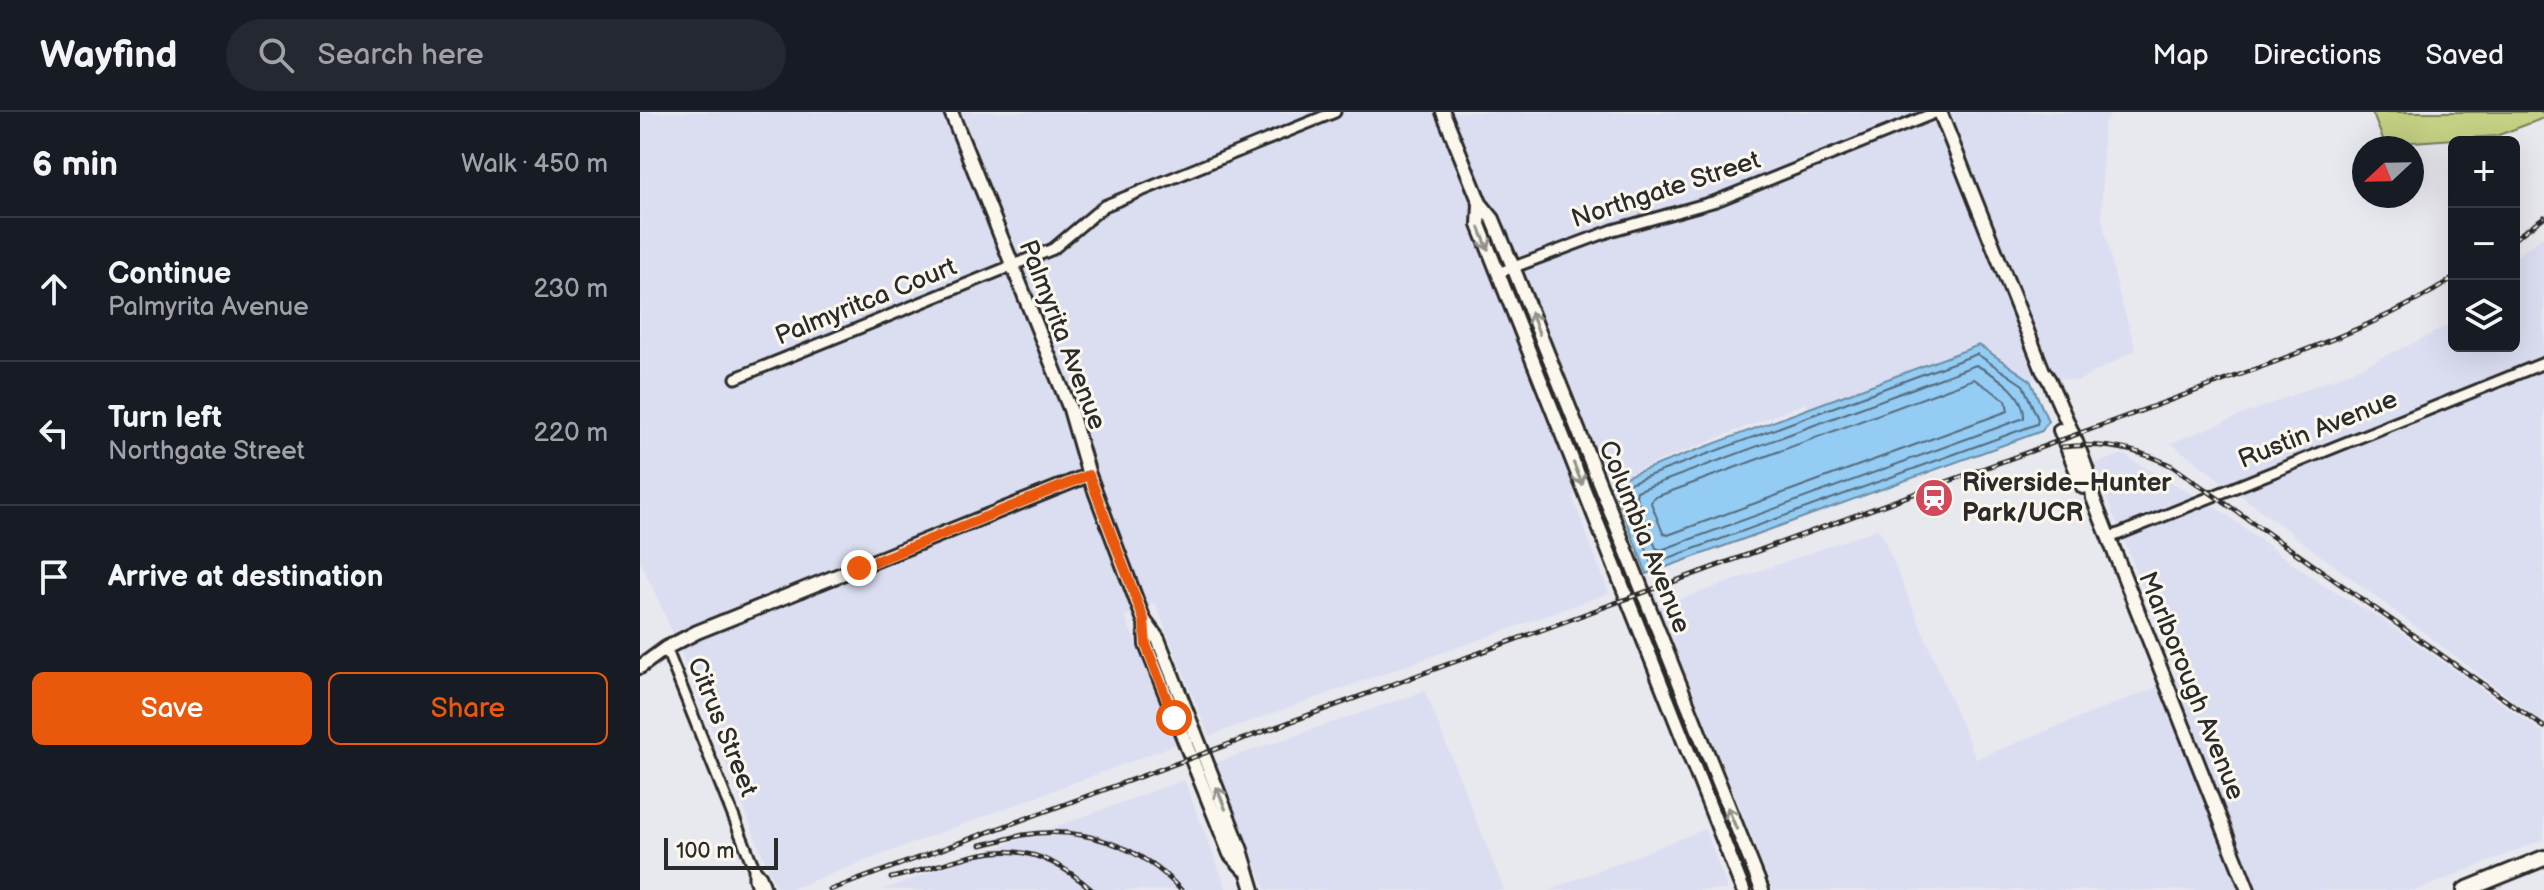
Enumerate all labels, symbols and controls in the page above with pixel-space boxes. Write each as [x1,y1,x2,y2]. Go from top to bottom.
search box [226,19,786,91]
text: Wayfind [40,33,178,78]
icon: search [254,33,298,77]
text: Search here [318,37,484,73]
text: Map [2152,39,2209,72]
text: Directions [2253,39,2381,72]
text: Saved [2425,39,2504,72]
north arrow [2352,136,2424,208]
map controls [2448,136,2520,352]
button: + [2448,136,2520,208]
text: 6 min [32,144,118,185]
street label: Northgate Street [1568,145,1764,235]
text: Walk · 450 m [461,149,608,180]
button: − [2448,208,2520,280]
one-way arrow [1478,226,1493,251]
street label: Palmyrita Avenue [1012,236,1112,434]
street label: Palmyritca Court [771,252,961,352]
text: Continue [108,256,231,292]
icon: ahead [32,267,76,311]
text: 230 m [533,274,608,305]
button: layers [2448,280,2520,352]
text: Palmyrita Avenue [108,292,309,323]
one-way arrow [1527,311,1541,336]
street label: Rustin Avenue [2234,384,2402,476]
text: Turn left [108,400,222,436]
icon: left [32,411,76,455]
text: 220 m [534,418,608,449]
text: Northgate Street [108,436,305,467]
street label: Columbia Avenue [1591,436,1697,638]
one-way arrow [1572,461,1586,486]
place label: Riverside–Hunter Park/UCR [1962,468,2172,529]
station icon: Riverside–Hunter Park/UCR [1913,477,1955,519]
route end [841,550,877,586]
icon: arrive [32,555,76,599]
text: Arrive at destination [108,559,384,595]
street label: Marlborough Avenue [2131,567,2251,805]
street label: Citrus Street [680,653,764,801]
button: Save [32,672,312,745]
button: Share [328,672,608,745]
route start [1156,700,1192,736]
one-way arrow [1212,786,1227,811]
one-way arrow [1724,806,1739,831]
scale bar [664,834,778,870]
text: 100 m [676,838,735,865]

